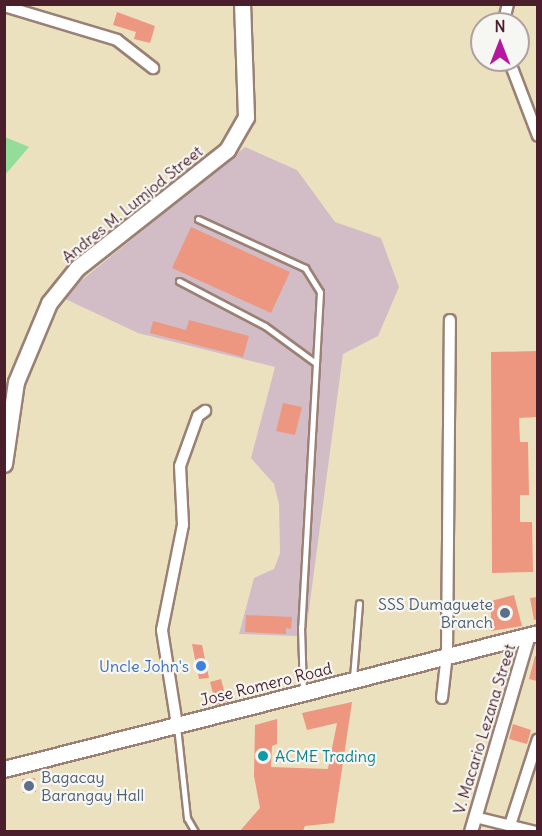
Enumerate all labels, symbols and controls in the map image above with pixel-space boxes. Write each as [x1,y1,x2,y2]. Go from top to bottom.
north arrow [470,12,530,72]
text: N [494,16,506,36]
street label: Andres M. Lumjod Street [58,141,206,267]
place label: SSS Dumaguete Branch [378,594,493,632]
marker: SSS Dumaguete Branch [498,606,512,620]
street label: V. Macario Lezana Street [449,642,519,816]
place label: Uncle John's [99,656,189,676]
street label: Jose Romero Road [198,658,334,710]
marker: Uncle John's [194,659,208,673]
place label: ACME Trading [275,746,376,766]
marker: ACME Trading [256,749,270,763]
place label: Bagacay Barangay Hall [41,767,144,805]
marker: Bagacay Barangay Hall [22,779,36,793]

